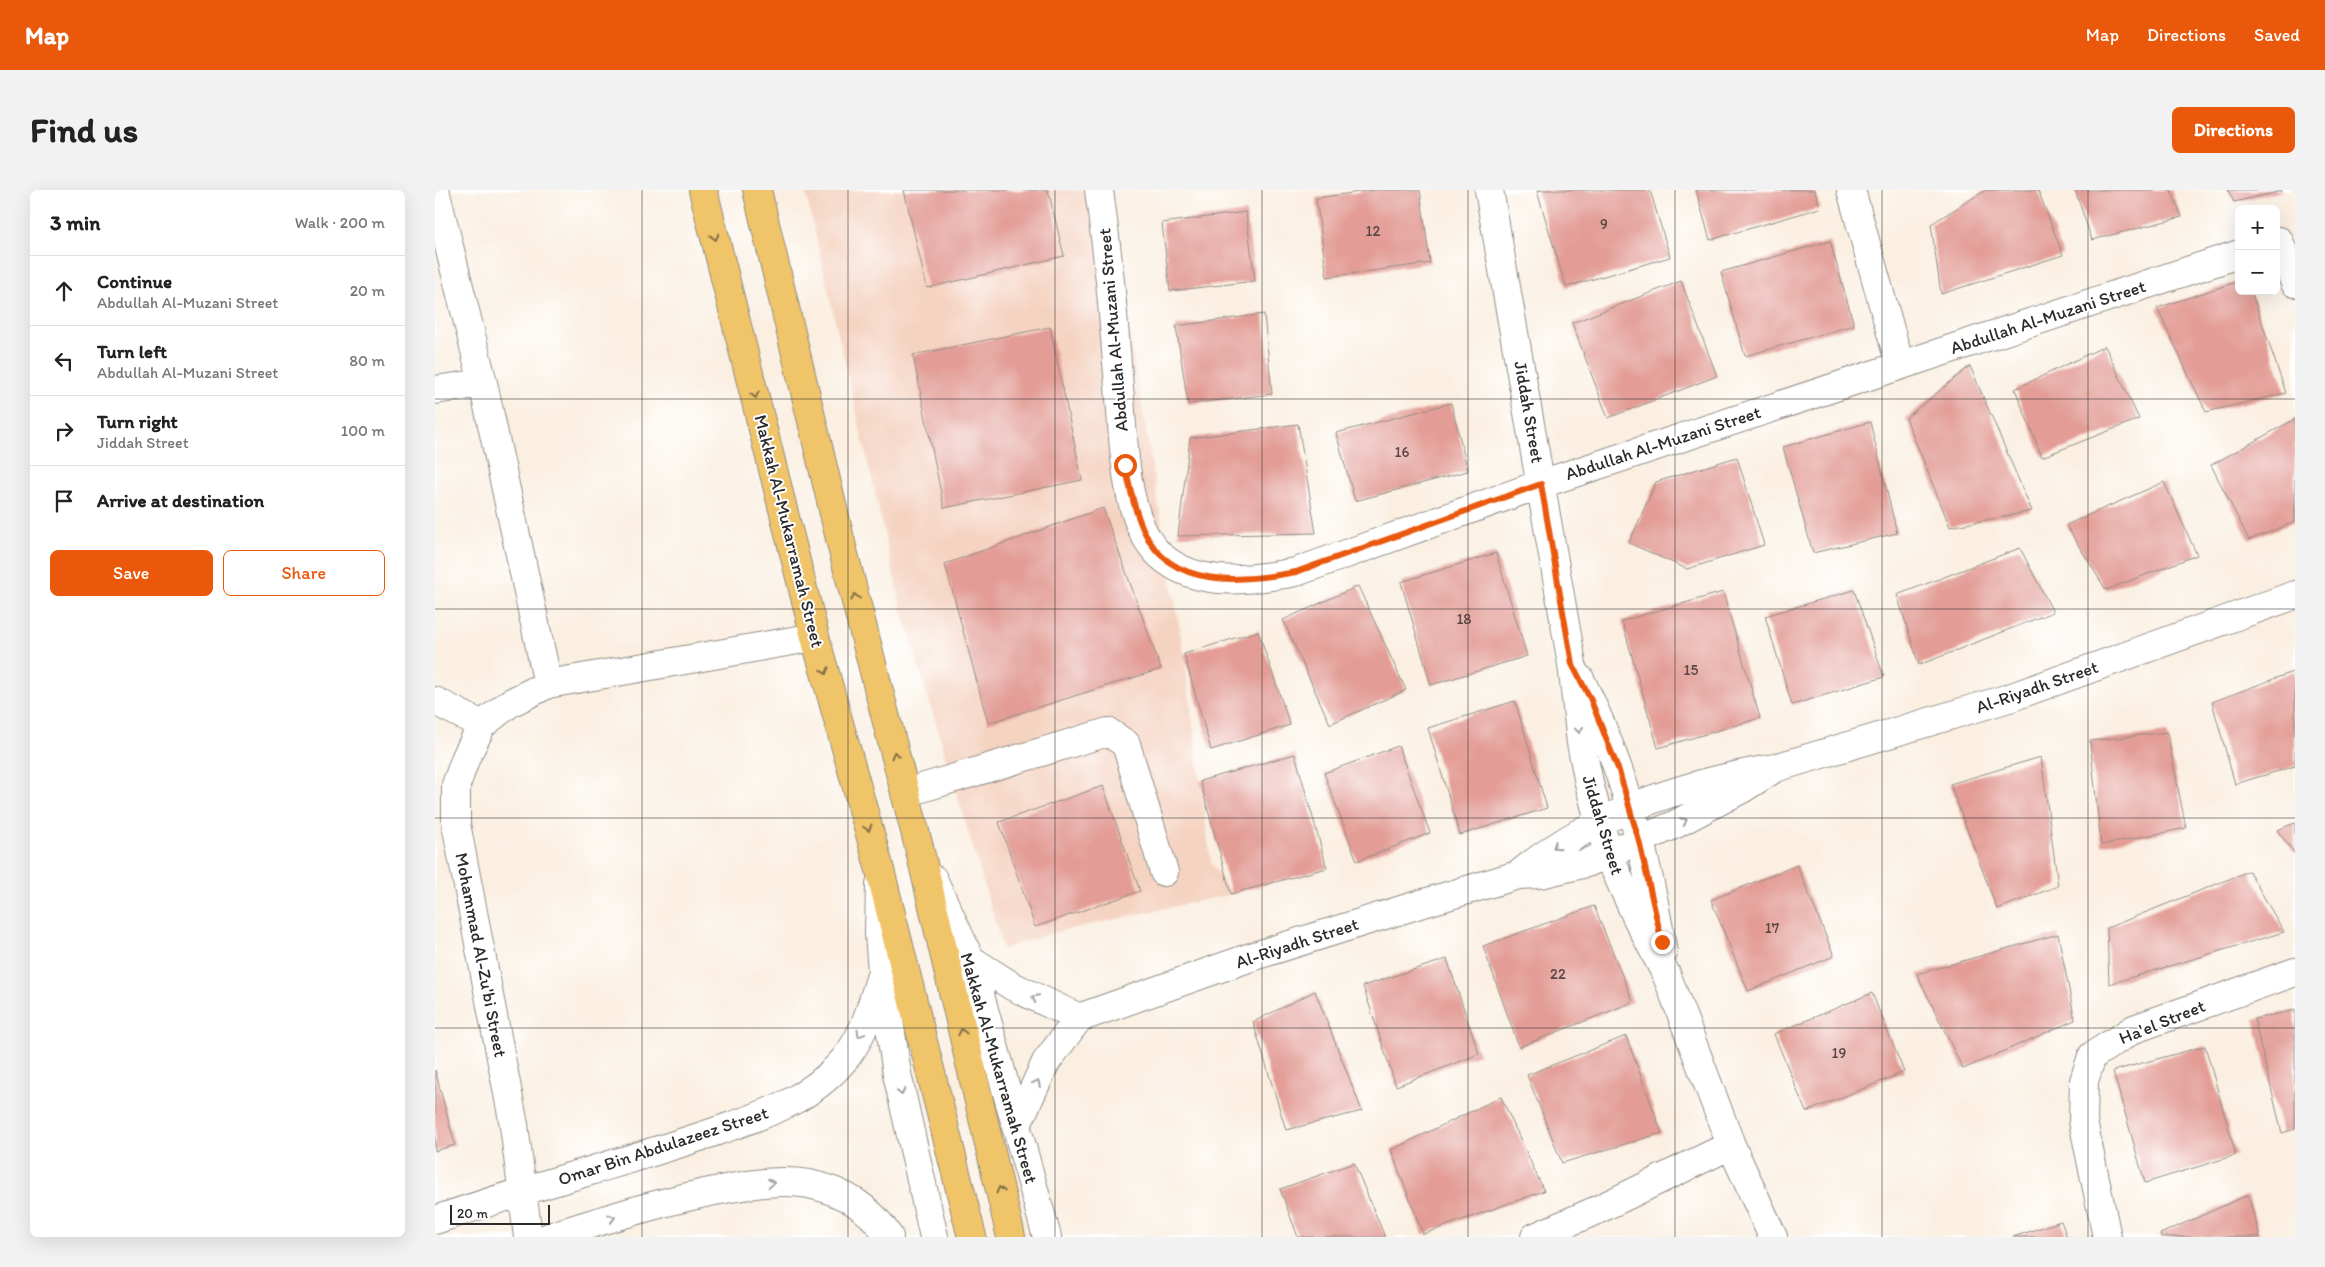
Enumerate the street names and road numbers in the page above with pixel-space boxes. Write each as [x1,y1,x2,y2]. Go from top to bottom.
street label: Abdullah Al-Muzani Street [1093,227,1133,433]
street label: Abdullah Al-Muzani Street [1948,275,2149,359]
street label: Jiddah Street [1509,359,1549,465]
street label: Abdullah Al-Muzani Street [1563,401,1764,485]
street label: Makkah Al-Mukarramah Street [749,412,829,650]
street label: Al-Riyadh Street [1973,656,2101,718]
street label: Jiddah Street [1577,772,1629,878]
street label: Mohammad Al-Zu'bi Street [450,851,512,1059]
street label: Al-Riyadh Street [1233,913,1361,973]
street label: Makkah Al-Mukarramah Street [955,950,1043,1186]
street label: Ha'el Street [2116,995,2208,1049]
street label: Omar Bin Abdulazeez Street [555,1102,771,1190]

